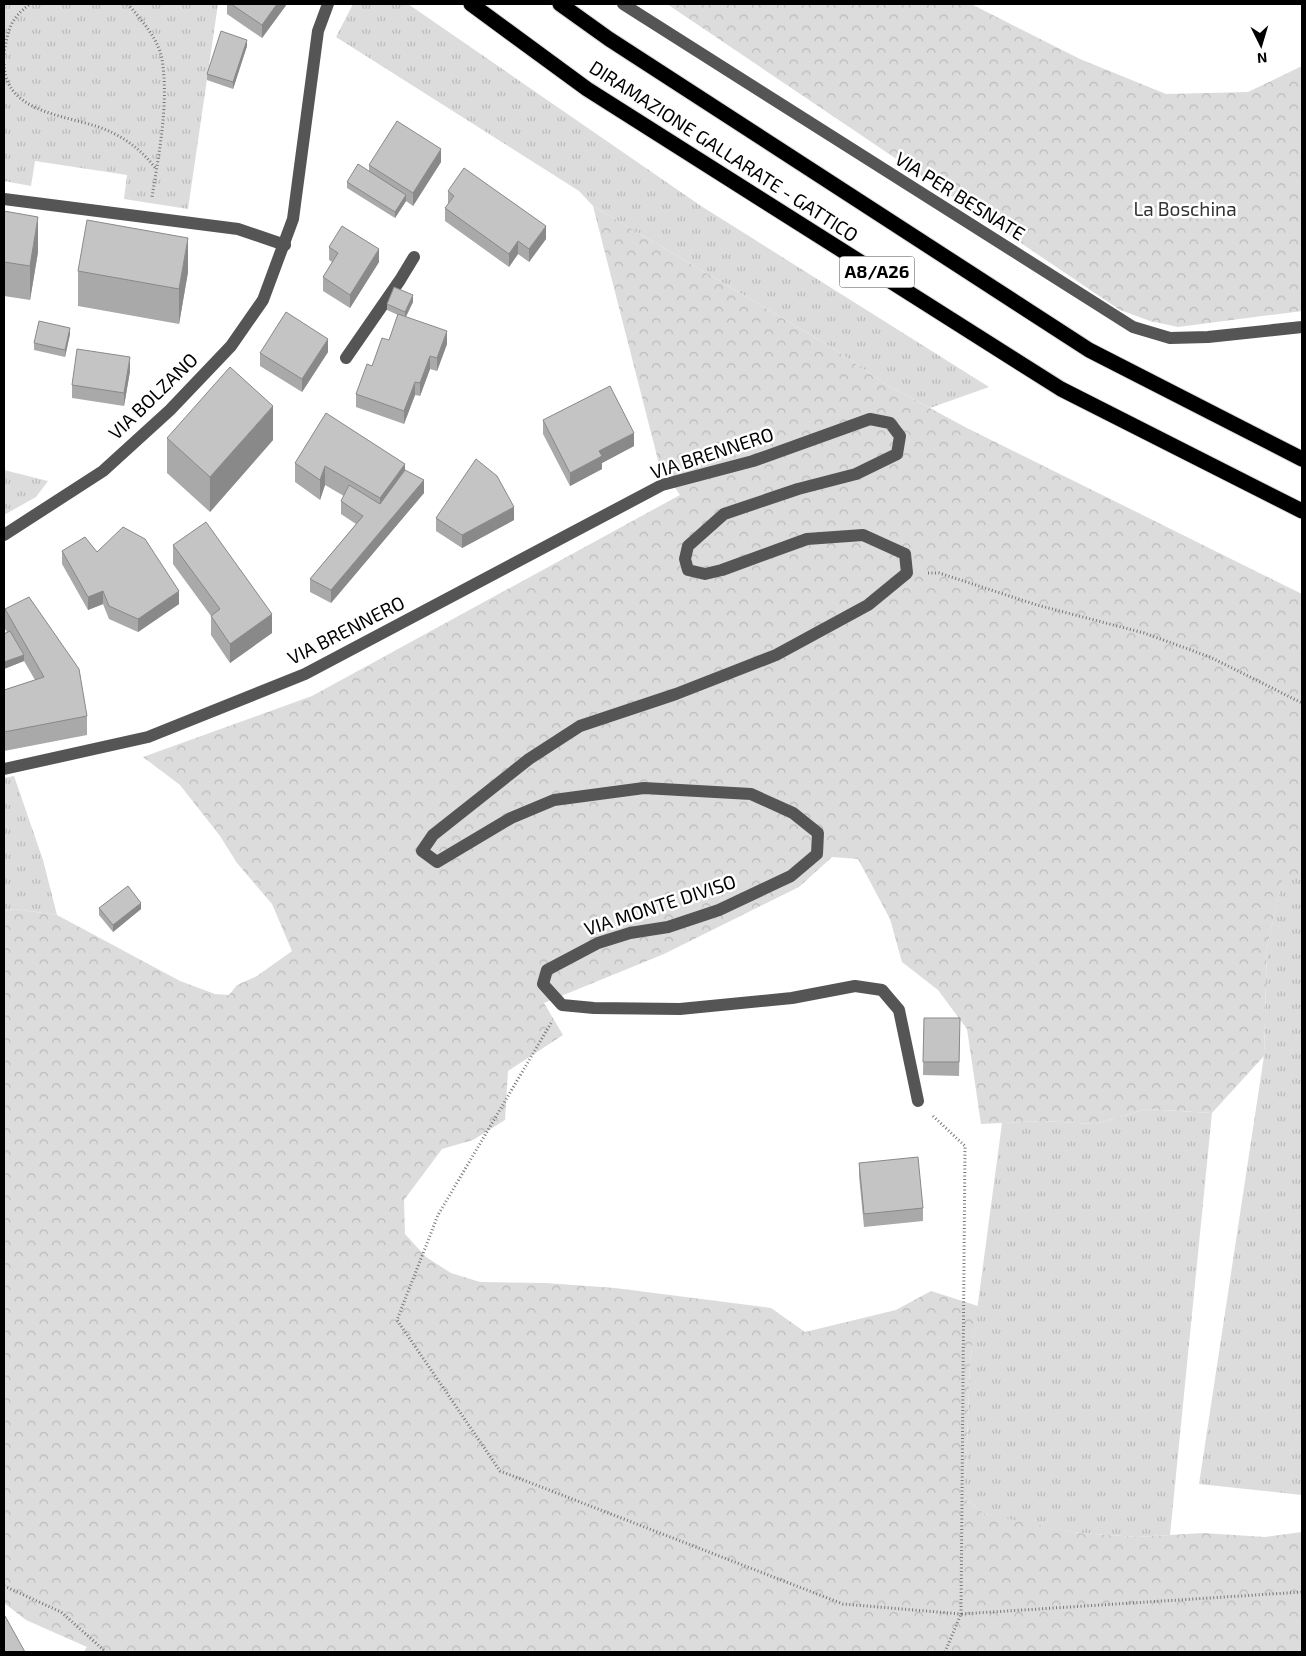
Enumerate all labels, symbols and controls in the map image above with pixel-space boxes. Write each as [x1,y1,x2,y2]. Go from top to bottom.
north arrow [1236,20,1286,70]
text: N [1256,50,1268,67]
street label: DIRAMAZIONE GALLARATE - GATTICO [586,55,863,246]
street label: VIA PER BESNATE [891,146,1029,245]
park label: La Boschina [1133,197,1237,220]
road number: A8/A26 [840,256,914,288]
street label: VIA BOLZANO [103,347,202,444]
street label: VIA BRENNERO [647,422,776,483]
street label: VIA BRENNERO [283,590,408,669]
street label: VIA MONTE DIVISO [581,869,739,940]

